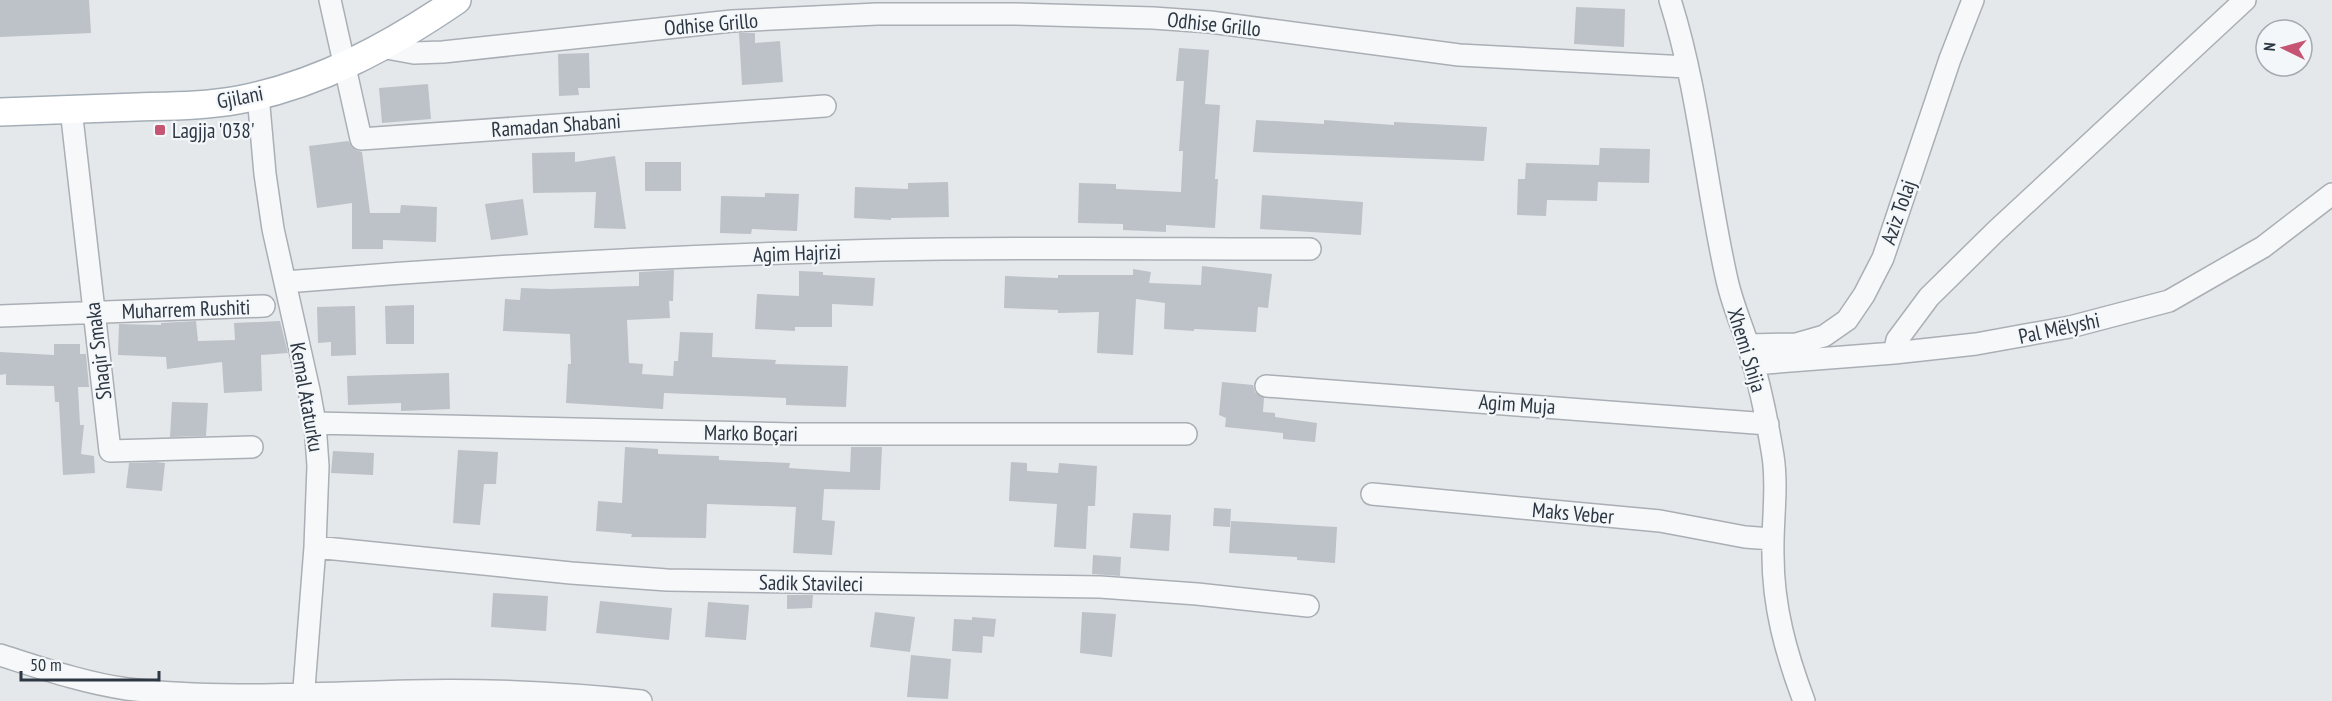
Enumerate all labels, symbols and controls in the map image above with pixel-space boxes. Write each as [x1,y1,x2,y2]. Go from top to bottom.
street label: Odhise Grillo [663,6,759,42]
street label: Odhise Grillo [1166,6,1262,42]
north arrow [2254,18,2314,78]
text: N [2259,42,2279,52]
street label: Gjilani [215,79,265,115]
street label: Ramadan Shabani [490,107,622,143]
place label: Lagjja '038' [172,117,255,144]
marker: Lagjja '038' [153,123,167,137]
street label: Aziz Tolaj [1874,176,1922,248]
street label: Agim Hajrizi [753,238,841,268]
street label: Muharrem Rushiti [121,293,251,325]
street label: Shaqir Smaka [79,301,117,401]
street label: Xhemi Shija [1721,305,1773,395]
street label: Pal Mëlyshi [2016,306,2102,350]
street label: Kemal Ataturku [284,340,330,454]
street label: Agim Muja [1478,388,1556,420]
street label: Marko Boçari [704,419,798,447]
street label: Maks Veber [1531,496,1615,530]
street label: Sadik Stavileci [759,569,863,597]
scale bar [21,644,159,682]
text: 50 m [30,653,62,676]

